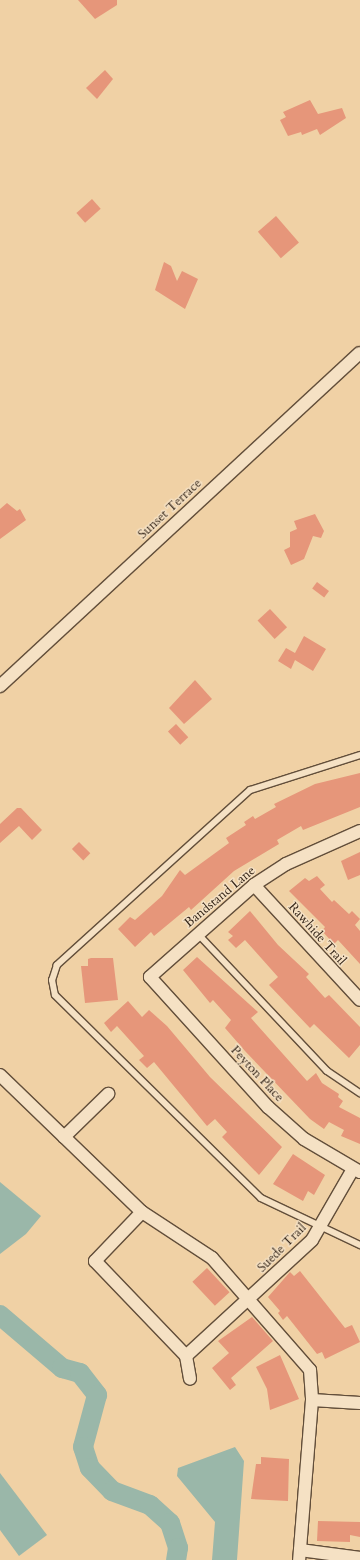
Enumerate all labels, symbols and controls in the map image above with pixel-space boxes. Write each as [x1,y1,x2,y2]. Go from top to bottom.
street label: Sunset Terrace [135,476,205,542]
street label: Bandstand Lane [182,863,258,931]
street label: Rawhide Trail [285,899,349,969]
street label: Peyton Place [227,1043,287,1105]
street label: Suede Trail [254,1220,310,1276]

